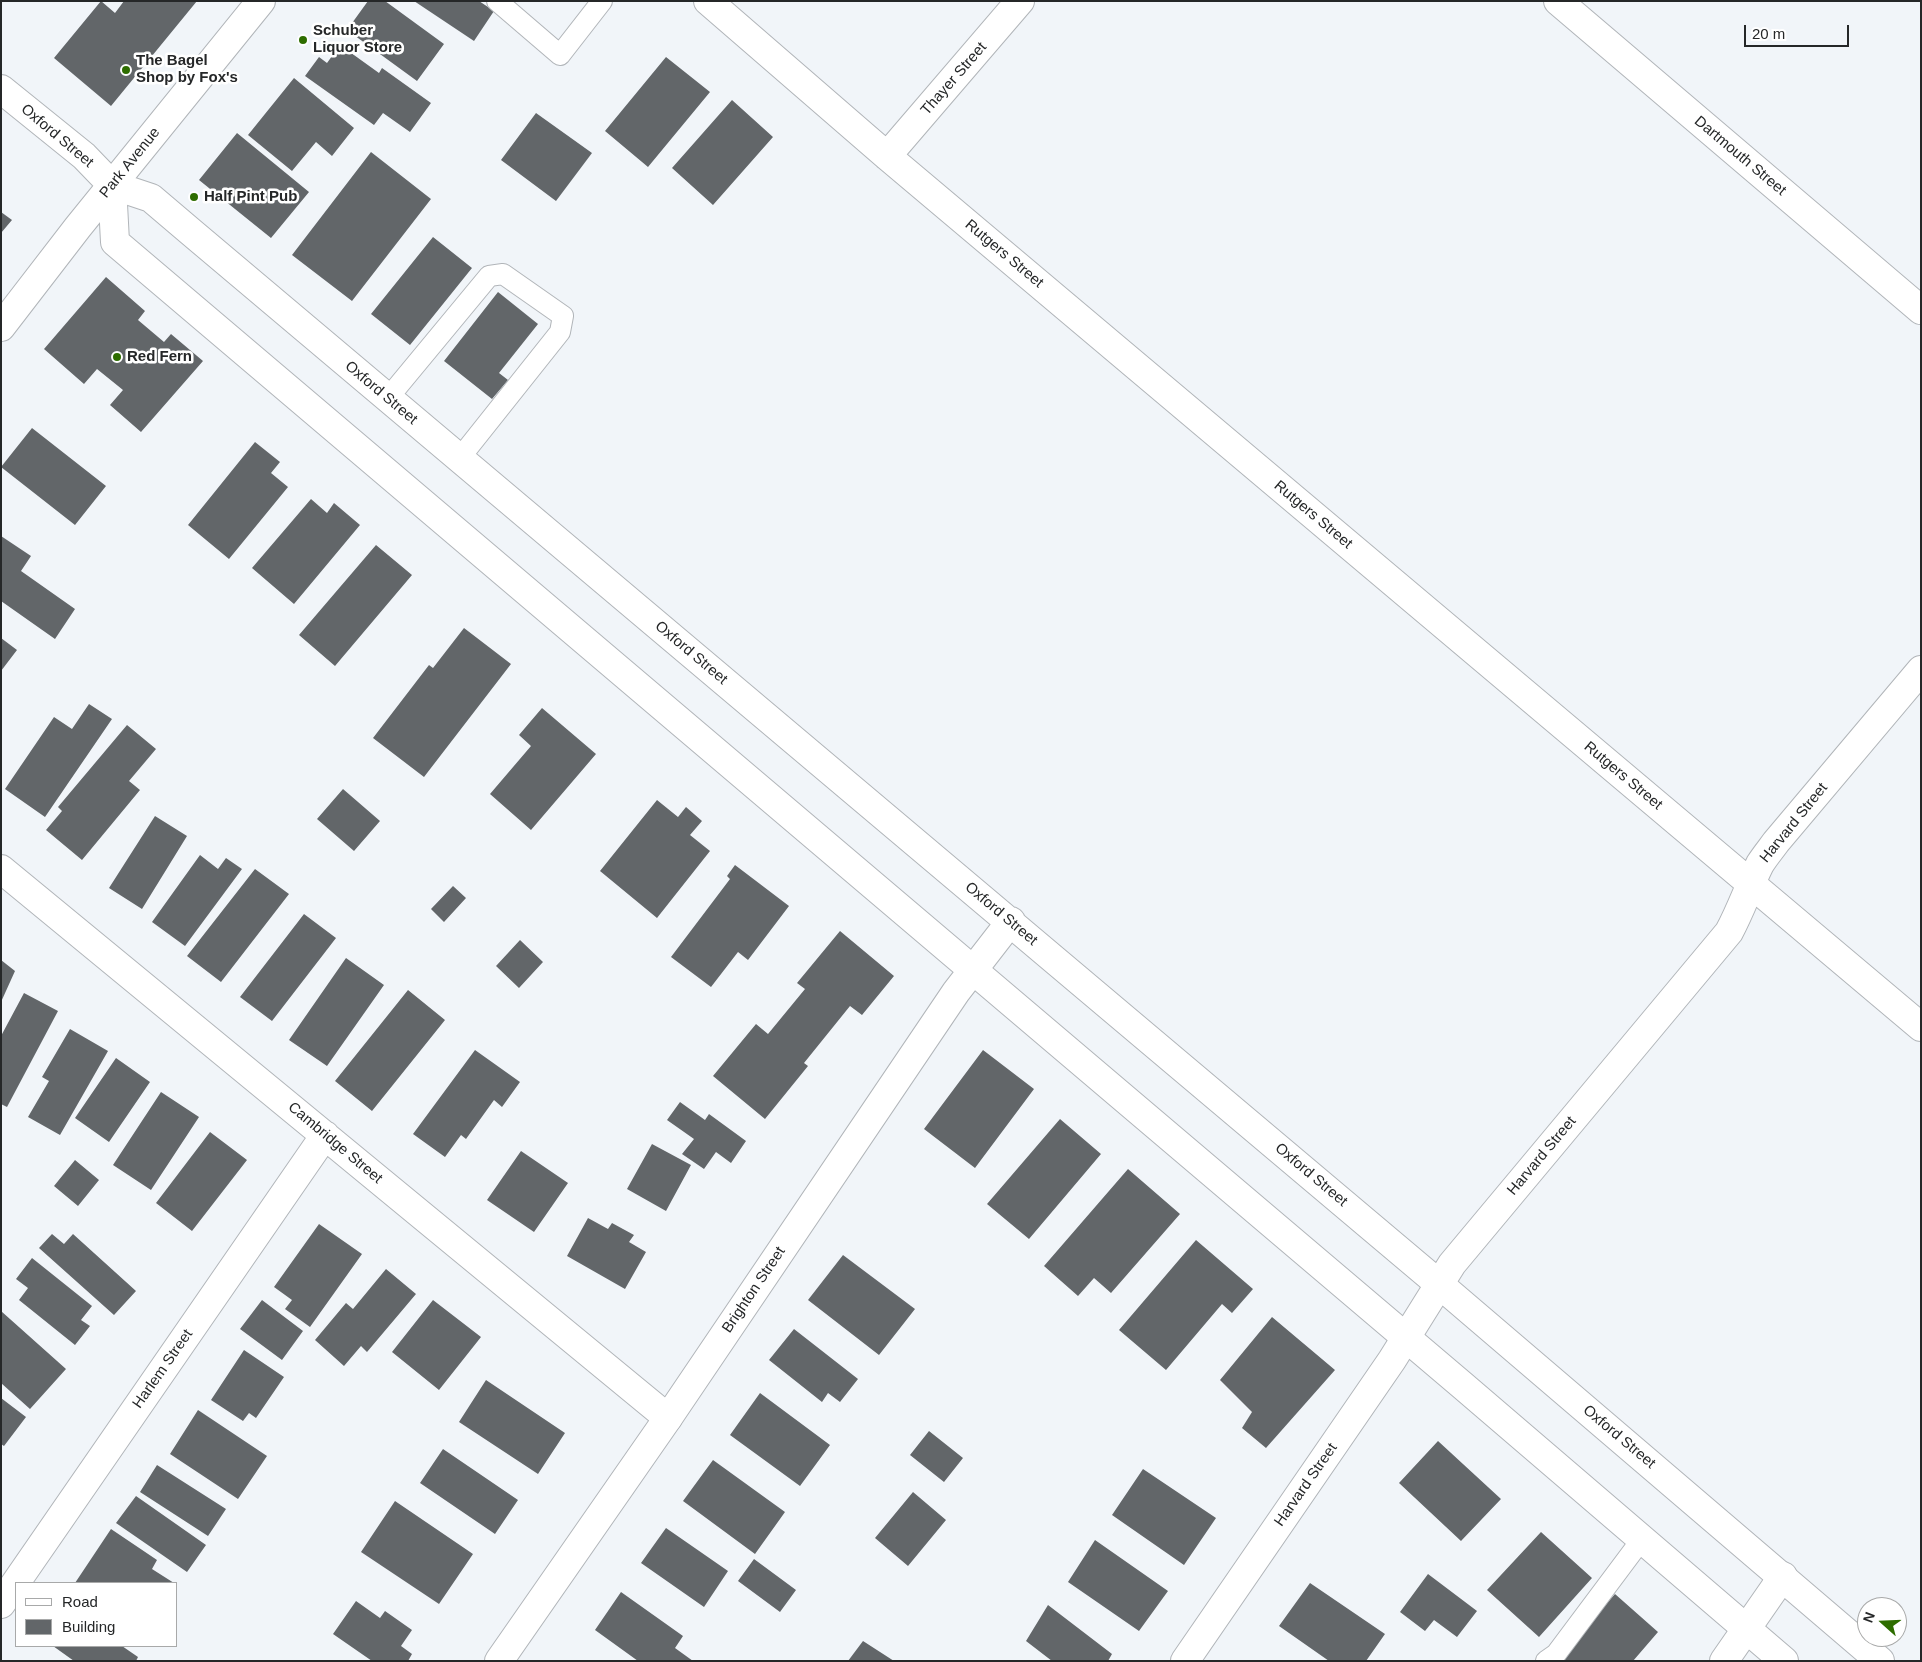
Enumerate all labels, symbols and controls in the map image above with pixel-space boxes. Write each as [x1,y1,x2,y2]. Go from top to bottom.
scale bar [1747,15,1852,47]
place label: Schuber Liquor Store [313,22,402,57]
text: 20 m [1752,25,1785,42]
marker: Schuber Liquor Store [297,34,309,46]
street label: Thayer Street [917,39,991,119]
place label: The Bagel Shop by Fox's [136,52,238,87]
marker: The Bagel Shop by Fox's [120,64,132,76]
street label: Oxford Street [17,100,97,172]
street label: Dartmouth Street [1690,112,1790,200]
street label: Park Avenue [96,124,164,202]
place label: Half Pint Pub [204,188,297,206]
marker: Half Pint Pub [188,191,200,203]
street label: Rutgers Street [961,216,1047,292]
place label: Red Fern [127,348,192,366]
marker: Red Fern [111,351,123,363]
street label: Oxford Street [341,357,421,429]
street label: Rutgers Street [1270,477,1356,553]
street label: Oxford Street [651,617,731,689]
street label: Rutgers Street [1580,738,1666,814]
street label: Harvard Street [1756,779,1832,867]
street label: Oxford Street [961,878,1041,950]
street label: Cambridge Street [284,1098,386,1188]
street label: Harvard Street [1504,1113,1580,1199]
street label: Oxford Street [1271,1139,1351,1211]
street label: Brighton Street [719,1243,789,1337]
street label: Harlem Street [129,1326,197,1412]
street label: Oxford Street [1579,1401,1659,1473]
street label: Harvard Street [1271,1440,1341,1530]
legend [15,1582,178,1647]
text: Road [62,1593,98,1610]
north arrow [1857,1597,1907,1647]
text: N [1860,1610,1878,1625]
text: Building [62,1618,115,1635]

